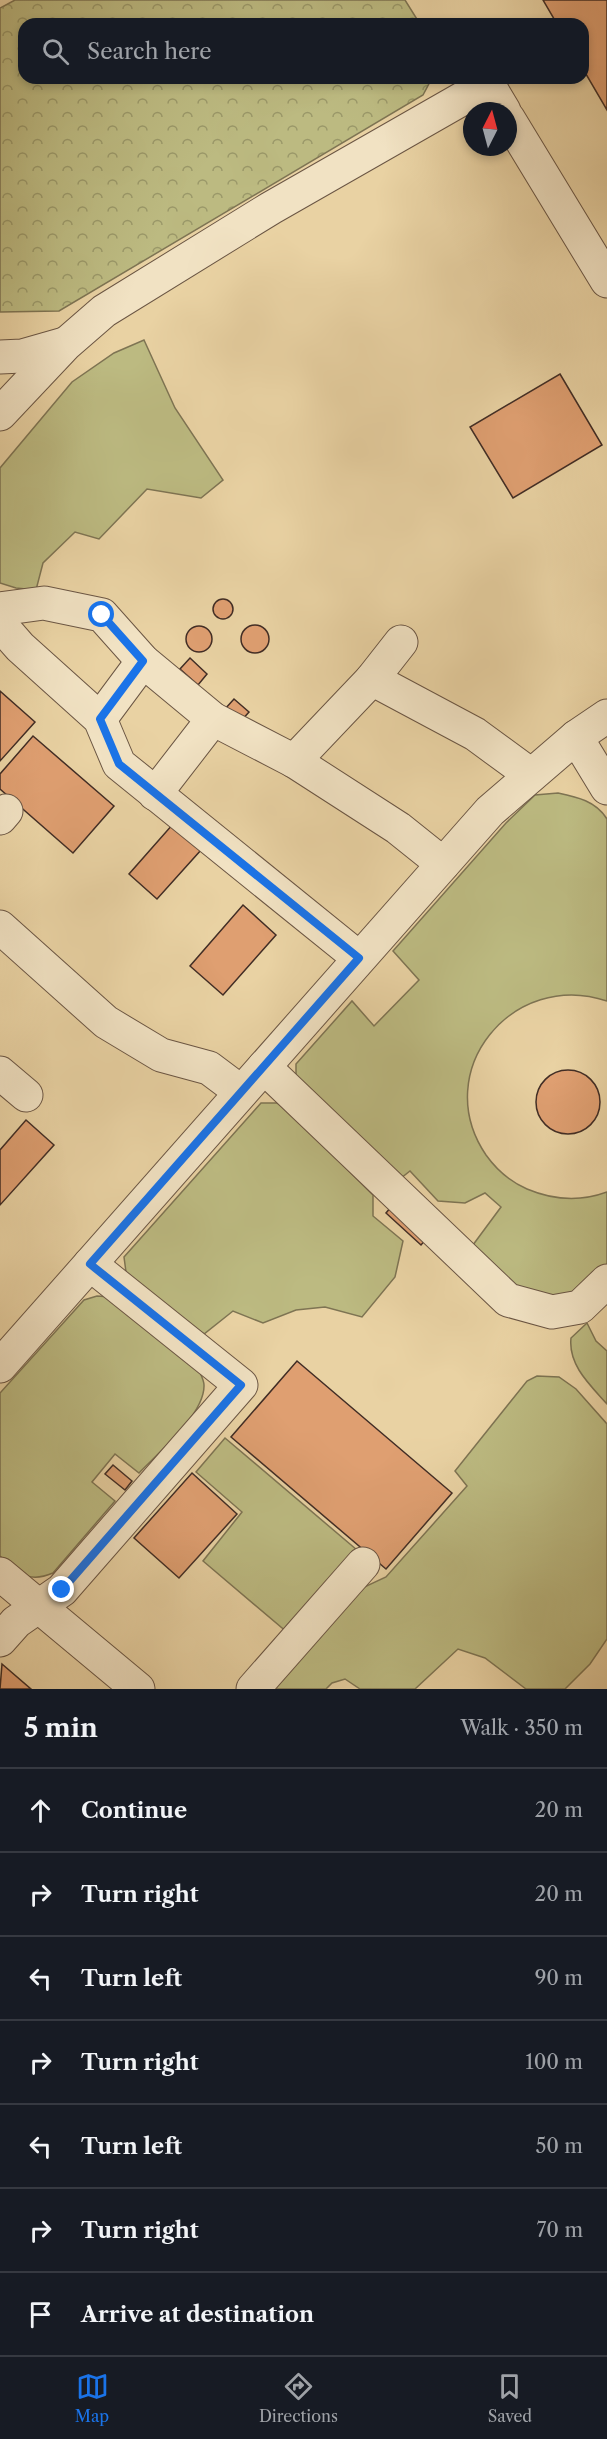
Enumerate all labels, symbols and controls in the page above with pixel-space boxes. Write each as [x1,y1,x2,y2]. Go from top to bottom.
search box [18,18,589,84]
icon: search [39,35,72,68]
text: Search here [87,38,212,65]
north arrow [463,102,517,156]
route start [88,601,114,627]
route end [48,1576,74,1602]
text: 5 min [24,1712,98,1744]
text: Walk · 350 m [460,1716,583,1740]
icon: ahead [24,1794,57,1827]
text: Continue [81,1797,187,1824]
text: 20 m [535,1798,583,1822]
icon: right [24,1878,57,1911]
text: Turn right [81,1881,199,1908]
text: 20 m [535,1882,583,1906]
icon: left [24,1962,57,1995]
text: Turn left [81,1965,182,1992]
text: 90 m [535,1966,583,1990]
icon: right [24,2046,57,2079]
text: Turn right [81,2049,199,2076]
text: 100 m [525,2050,583,2074]
icon: left [24,2130,57,2163]
text: Turn left [81,2133,182,2160]
text: 50 m [536,2134,583,2158]
icon: right [24,2214,57,2247]
text: Turn right [81,2217,199,2244]
text: 70 m [537,2218,583,2242]
icon: arrive [24,2298,57,2331]
text: Arrive at destination [81,2301,314,2328]
tab: Map [75,2370,109,2426]
tab: Directions [259,2370,338,2426]
tab: Saved [488,2370,532,2426]

